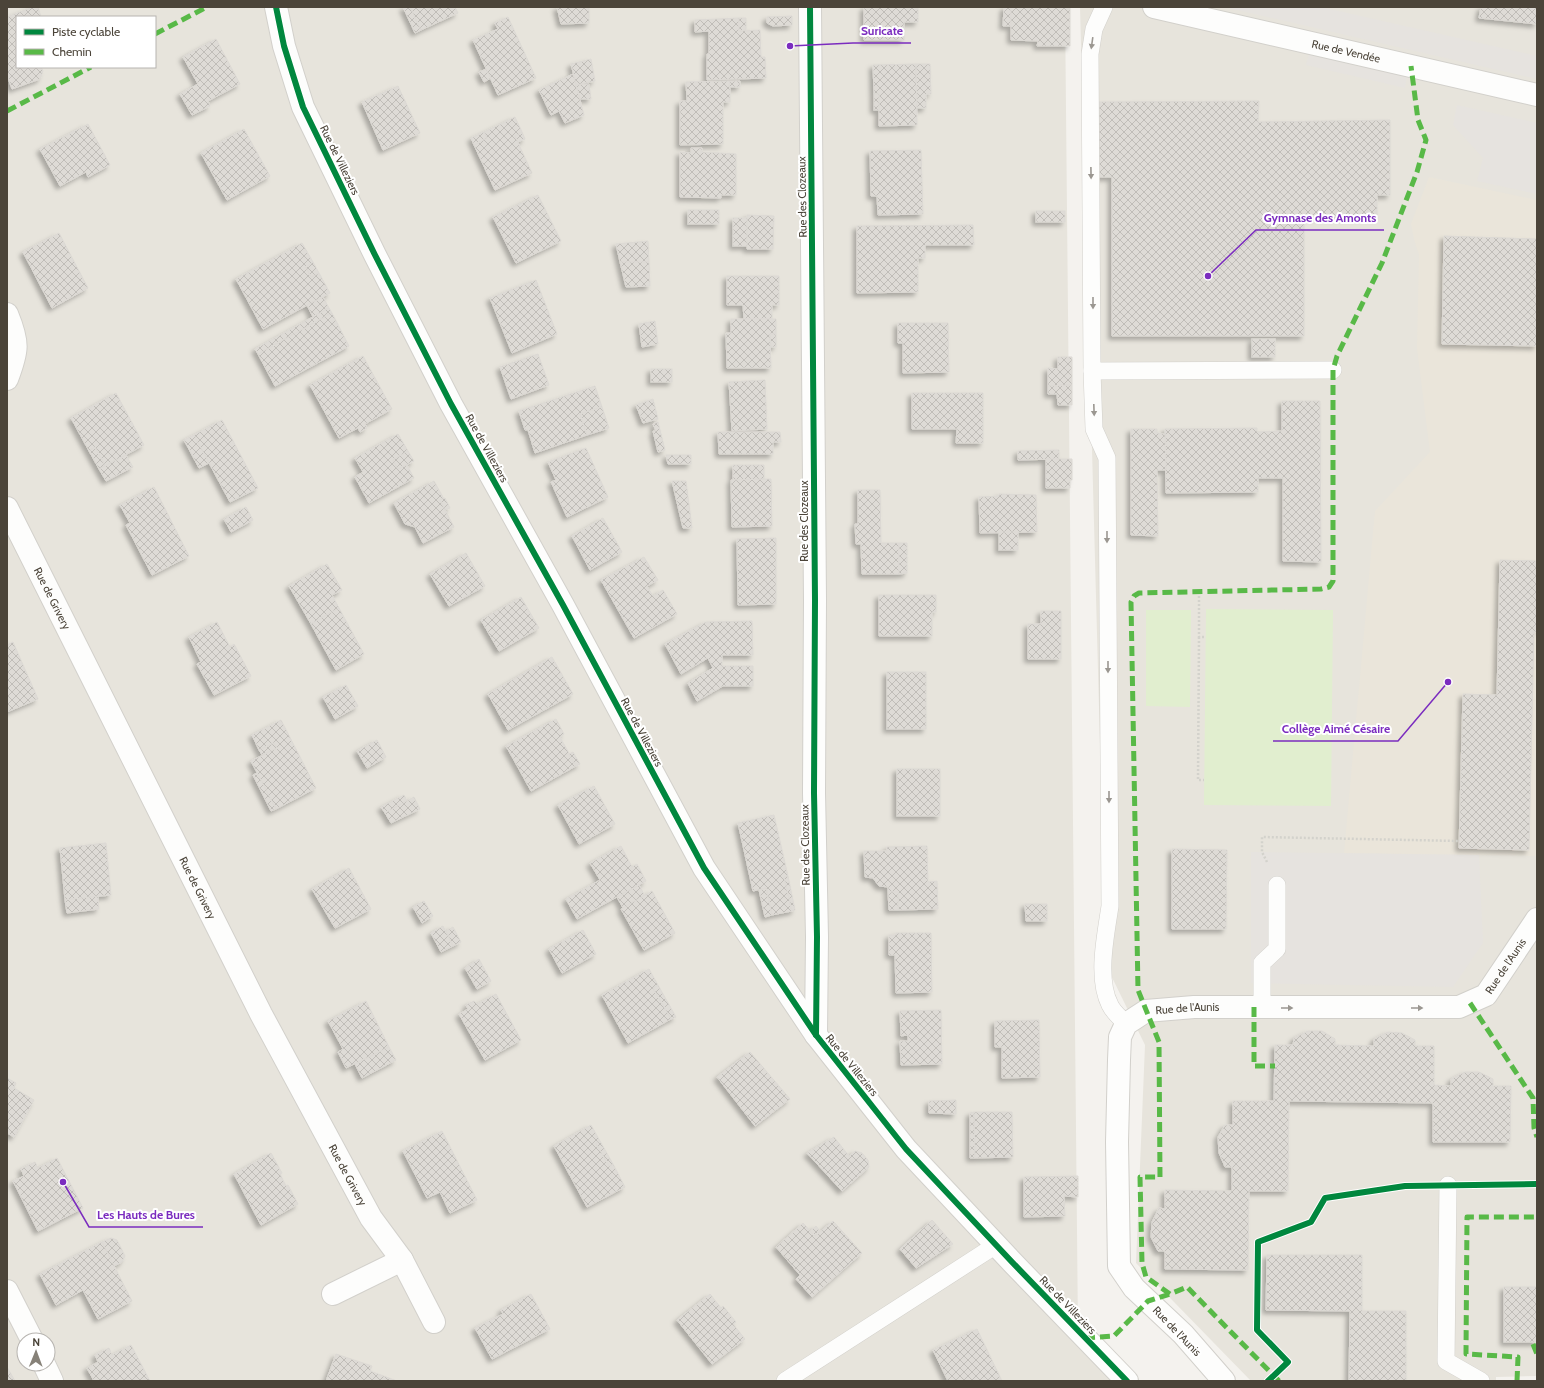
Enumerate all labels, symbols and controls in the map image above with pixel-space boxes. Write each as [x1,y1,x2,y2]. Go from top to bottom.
legend [16,16,156,68]
callout: Suricate [853,19,911,43]
text: Suricate [861,23,903,38]
text: Piste cyclable [52,24,120,39]
street label: Rue de Vendée [1310,36,1382,66]
one-way arrow [1089,37,1095,50]
text: Chemin [52,44,92,59]
street label: Rue de Villeziers [317,123,363,198]
street label: Rue des Clozeaux [794,155,810,238]
one-way arrow [1088,167,1095,179]
callout: Gymnase des Amonts [1256,206,1384,230]
text: Gymnase des Amonts [1264,210,1376,225]
one-way arrow [1090,297,1096,310]
one-way arrow [1090,404,1097,416]
street label: Rue de Villeziers [462,411,512,485]
street label: Rue des Clozeaux [797,480,811,562]
one-way arrow [1104,531,1110,544]
street label: Rue de Grivery [31,565,74,632]
one-way arrow [1105,661,1111,674]
street label: Rue de Villeziers [618,695,666,769]
callout: Collège Aimé Césaire [1273,717,1398,741]
text: Collège Aimé Césaire [1282,721,1390,736]
one-way arrow [1106,791,1112,804]
street label: Rue des Clozeaux [797,803,813,886]
street label: Rue de Grivery [176,854,219,922]
street label: Rue de l'Aunis [1482,935,1529,997]
street label: Rue de l'Aunis [1155,1000,1220,1017]
one-way arrow [1281,1005,1294,1011]
one-way arrow [1411,1005,1424,1011]
street label: Rue de Villeziers [823,1031,882,1099]
street label: Rue de Grivery [326,1142,370,1208]
callout: Les Hauts de Bures [89,1203,203,1227]
text: Les Hauts de Bures [97,1207,195,1222]
street label: Rue de Villeziers [1037,1273,1100,1338]
street label: Rue de l'Aunis [1150,1303,1205,1359]
north arrow [16,1332,56,1372]
text: N [32,1335,40,1349]

